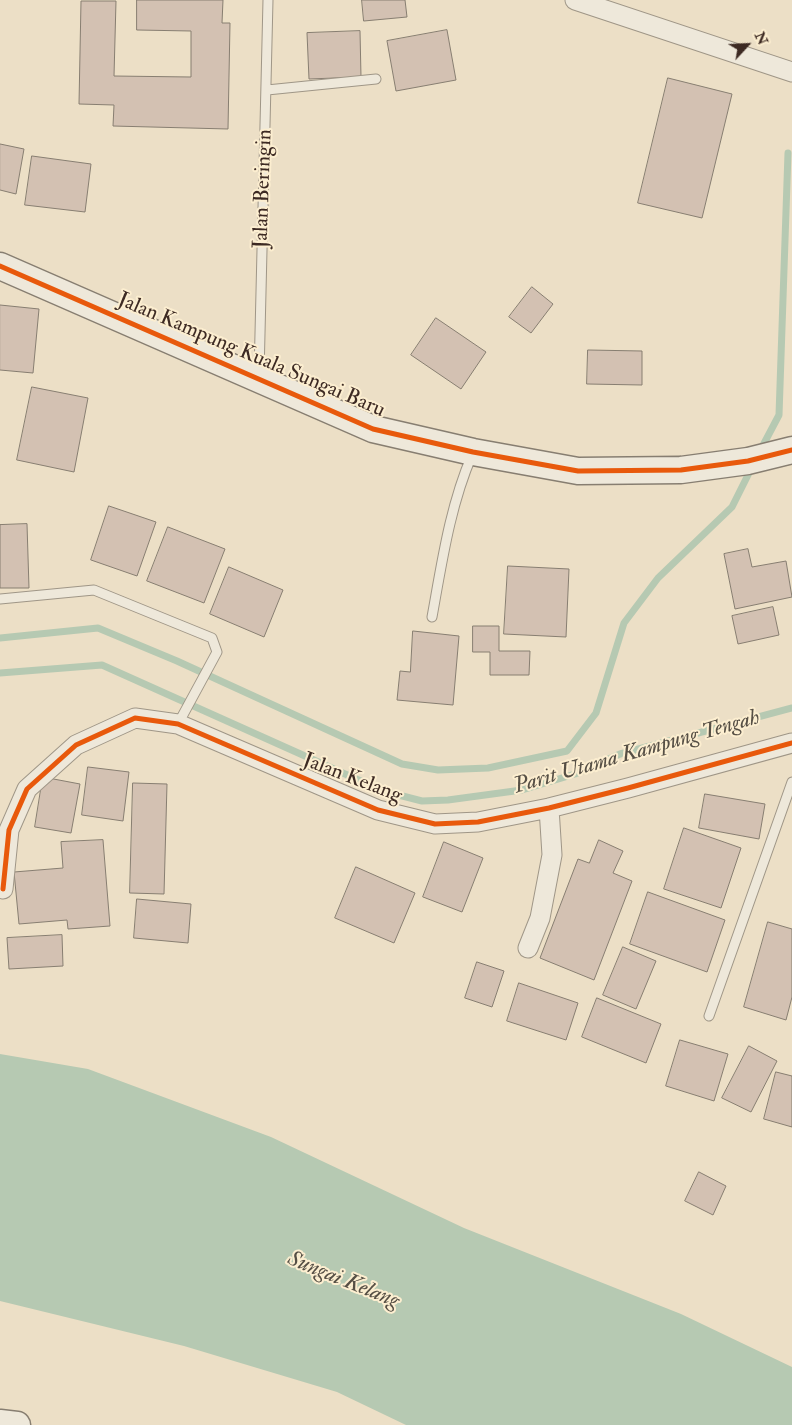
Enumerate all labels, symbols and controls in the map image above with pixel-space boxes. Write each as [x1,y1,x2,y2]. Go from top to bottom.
north arrow [722,20,772,70]
text: N [751,29,771,48]
street label: Jalan Beringin [249,129,279,249]
street label: Jalan Kampung Kuala Sungai Baru [113,288,389,424]
water label: Parit Utama Kampung Tengah [511,705,763,801]
street label: Jalan Kelang [299,749,405,809]
water label: Sungai Kelang [283,1247,403,1315]

